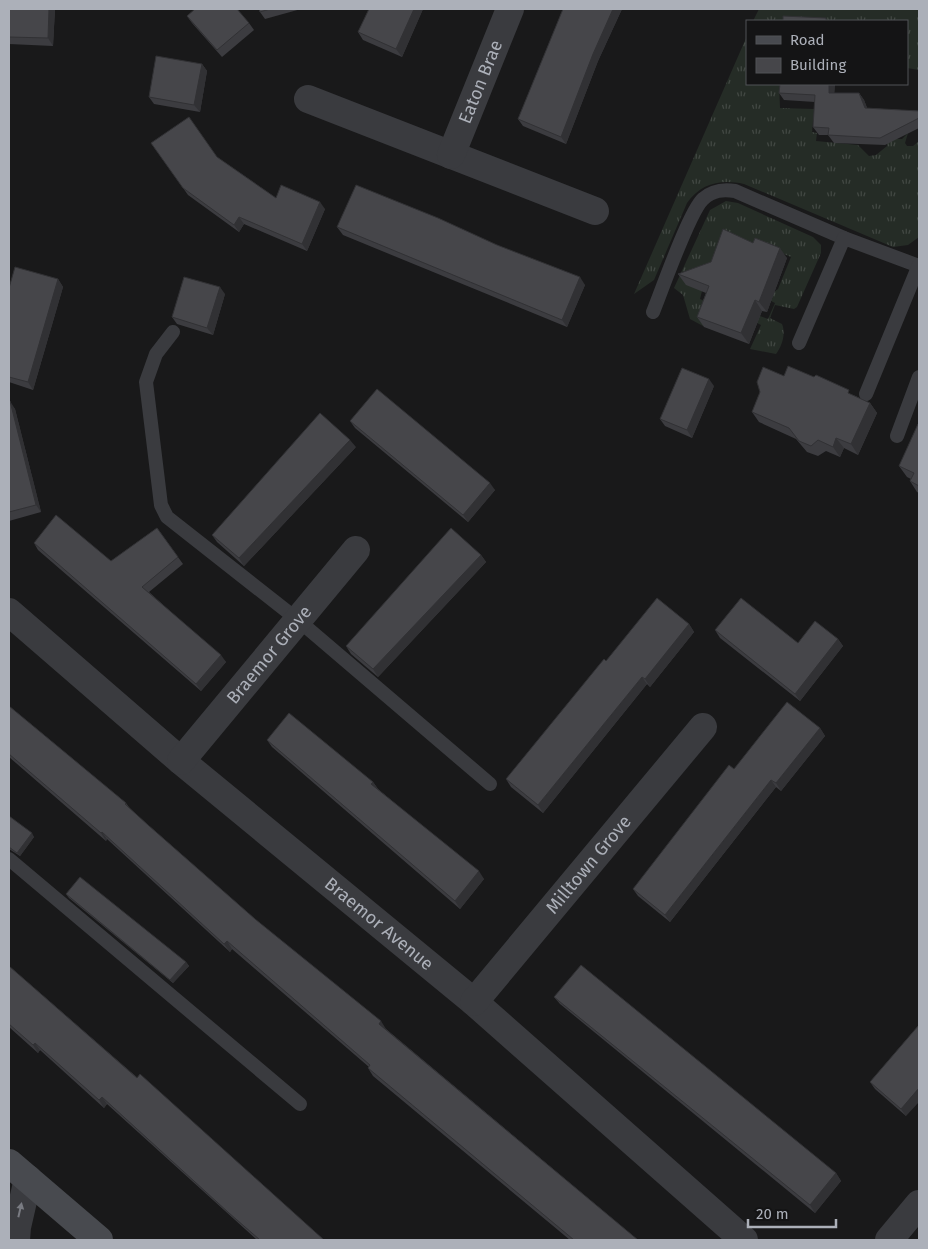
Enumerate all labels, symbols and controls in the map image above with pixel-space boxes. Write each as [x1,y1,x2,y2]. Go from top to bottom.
legend [746,20,908,85]
text: Road [790,31,825,49]
street label: Eaton Brae [454,37,507,127]
text: Building [790,56,846,74]
street label: Braemor Grove [222,601,316,709]
street label: Milltown Grove [541,811,636,918]
street label: Braemor Avenue [320,873,438,975]
scale bar [748,1196,836,1228]
one-way arrow [16,1202,24,1217]
text: 20 m [756,1205,789,1223]

